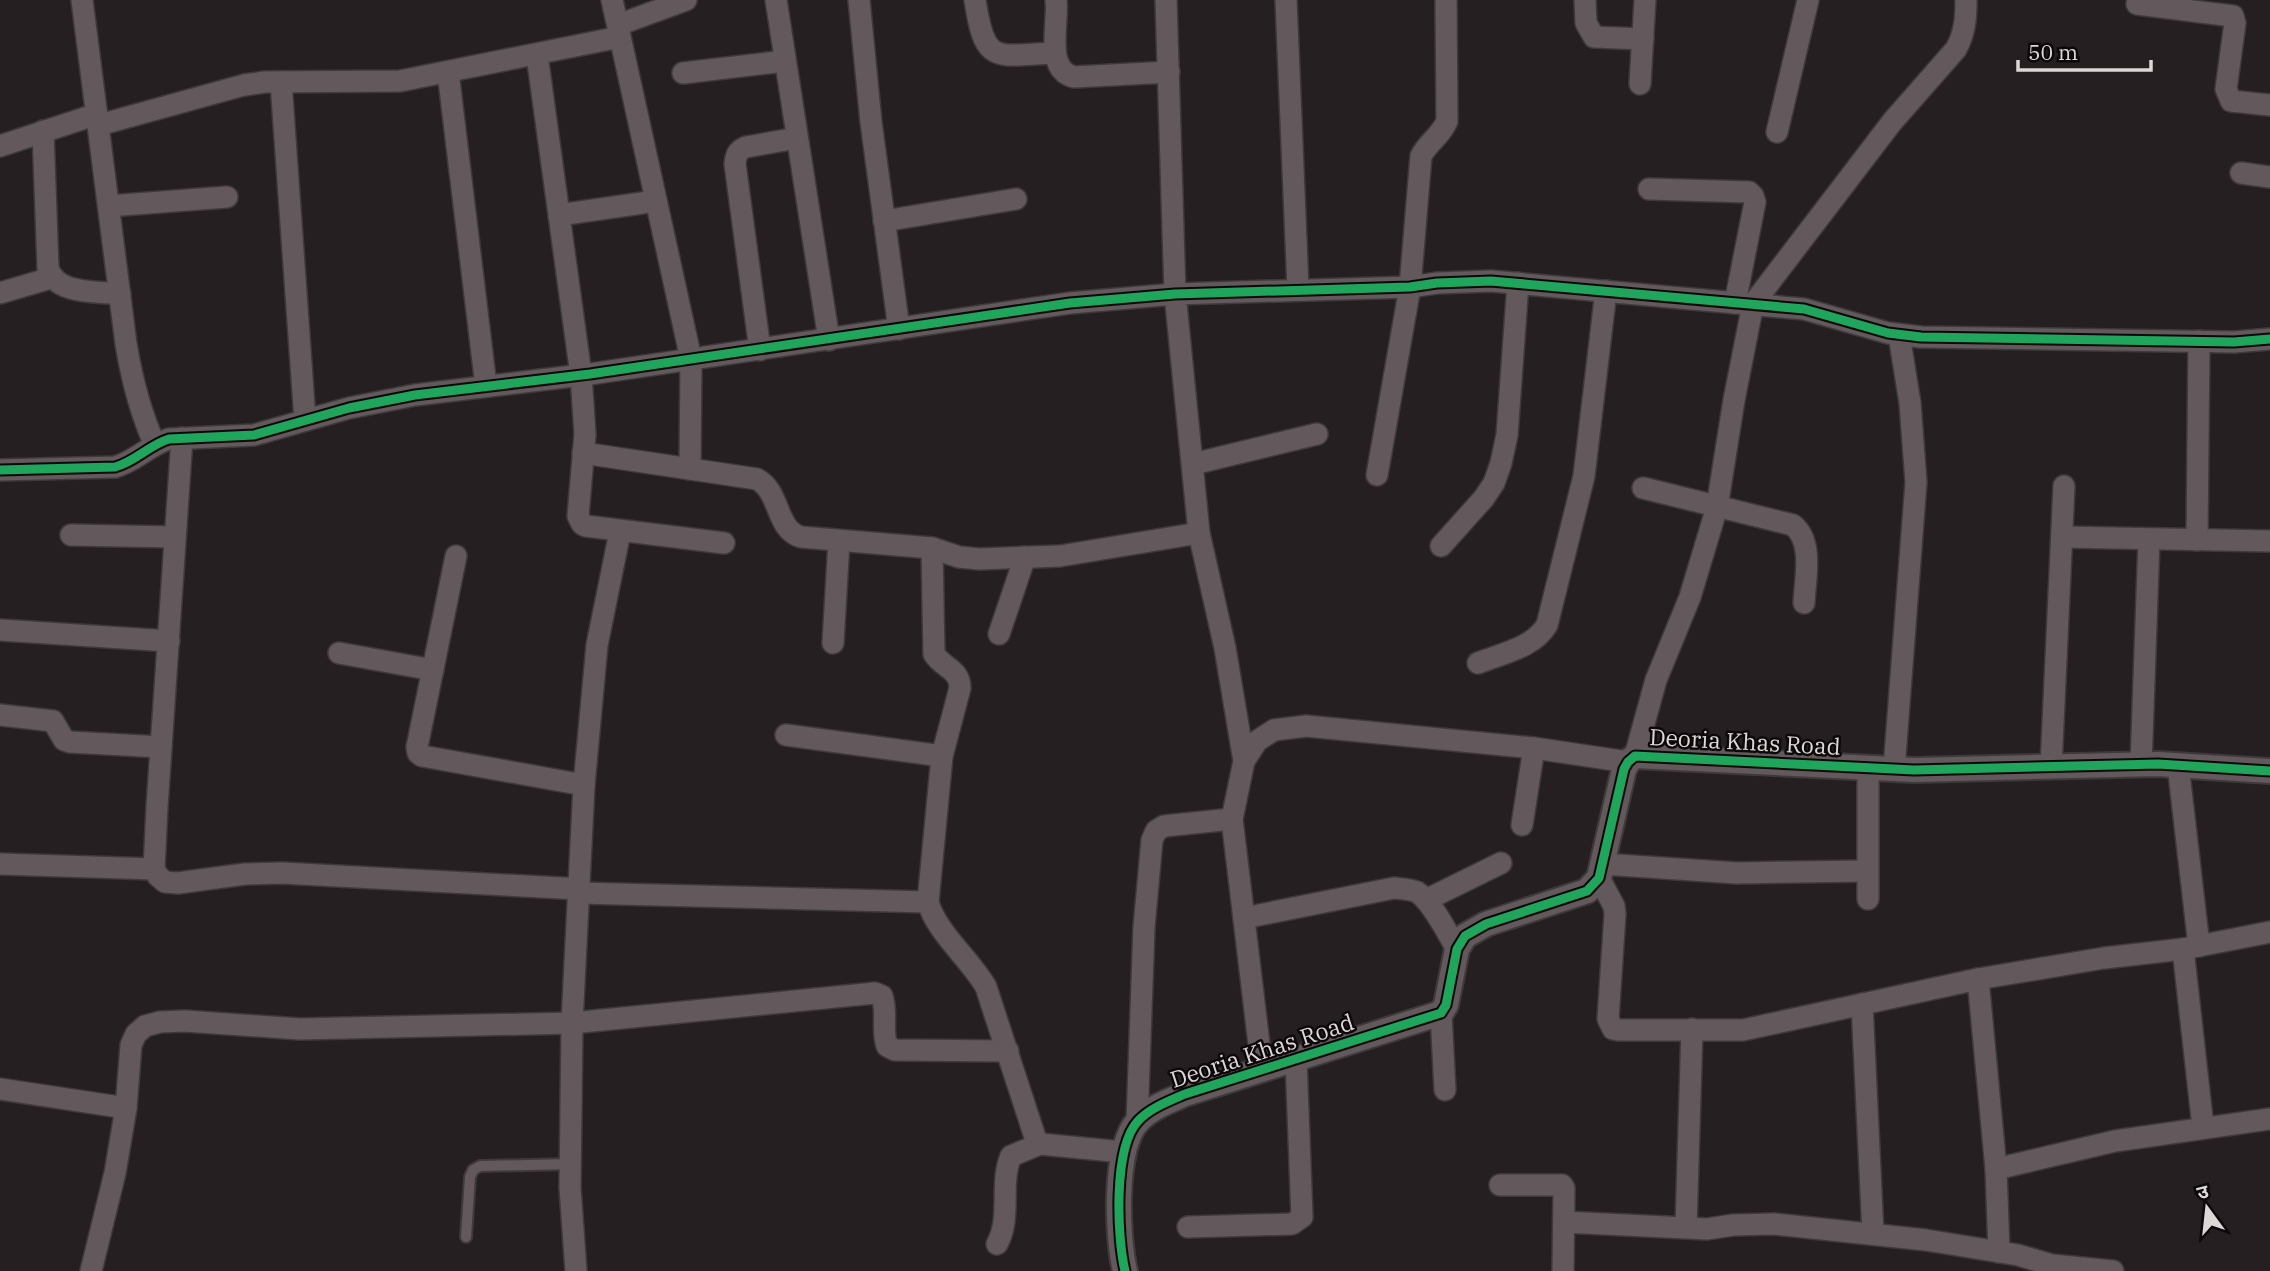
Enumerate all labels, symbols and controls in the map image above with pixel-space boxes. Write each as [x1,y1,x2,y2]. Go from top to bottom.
scale bar [2018,28,2151,72]
text: 50 m [2028,38,2078,66]
street label: Deoria Khas Road [1649,721,1841,761]
street label: Deoria Khas Road [1166,1006,1357,1094]
north arrow [2172,1173,2242,1243]
text: उ [2194,1178,2212,1205]

